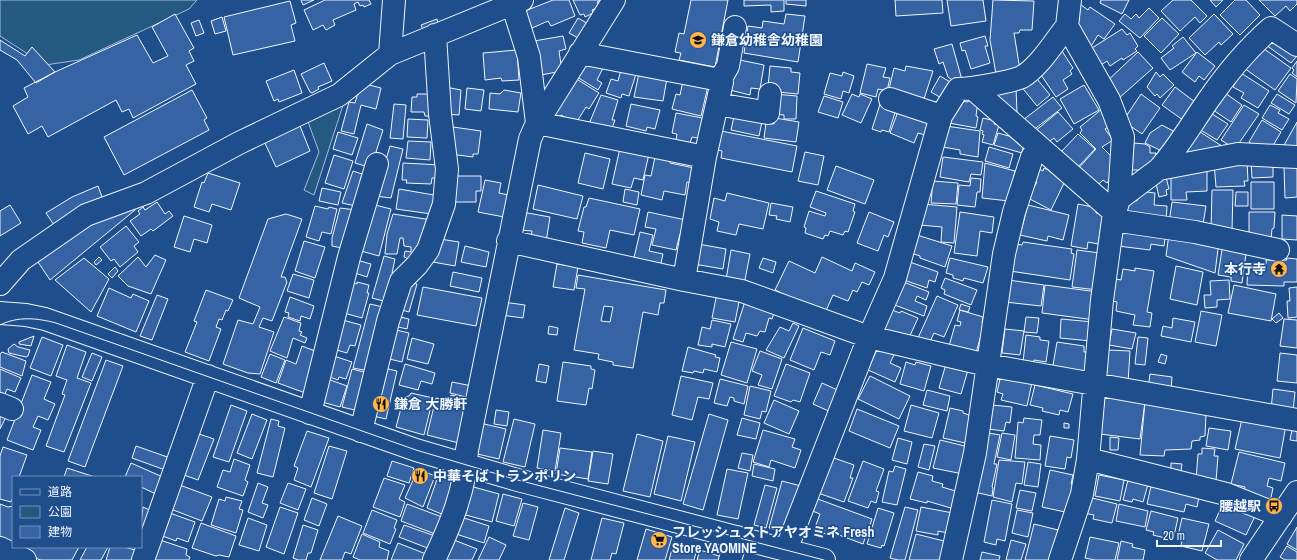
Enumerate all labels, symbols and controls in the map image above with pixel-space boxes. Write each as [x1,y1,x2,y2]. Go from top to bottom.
school or university icon: 鎌倉幼稚舎幼稚園 [688,30,708,50]
place label: 鎌倉幼稚舎幼稚園 [711,31,823,49]
temple icon: 本行寺 [1269,259,1289,279]
place label: 本行寺 [1224,260,1266,278]
restaurant icon: 鎌倉 大勝軒 [371,394,391,414]
place label: 鎌倉 大勝軒 [394,395,467,413]
restaurant icon: 中華そば トランポリン [410,466,430,486]
place label: 中華そば トランポリン [433,467,576,485]
legend [12,476,142,548]
text: 道路 [48,484,72,500]
bus stop icon: 腰越駅 [1264,496,1284,516]
place label: 腰越駅 [1219,497,1261,515]
text: 公園 [48,504,72,520]
scale bar [1157,522,1221,548]
place label: フレッシュストアヤオミネ Fresh Store YAOMINE [672,523,874,557]
text: 建物 [48,524,72,540]
text: 20 m [1163,528,1185,544]
supermarket icon: フレッシュストアヤオミネ Fresh Store YAOMINE [649,530,669,550]

